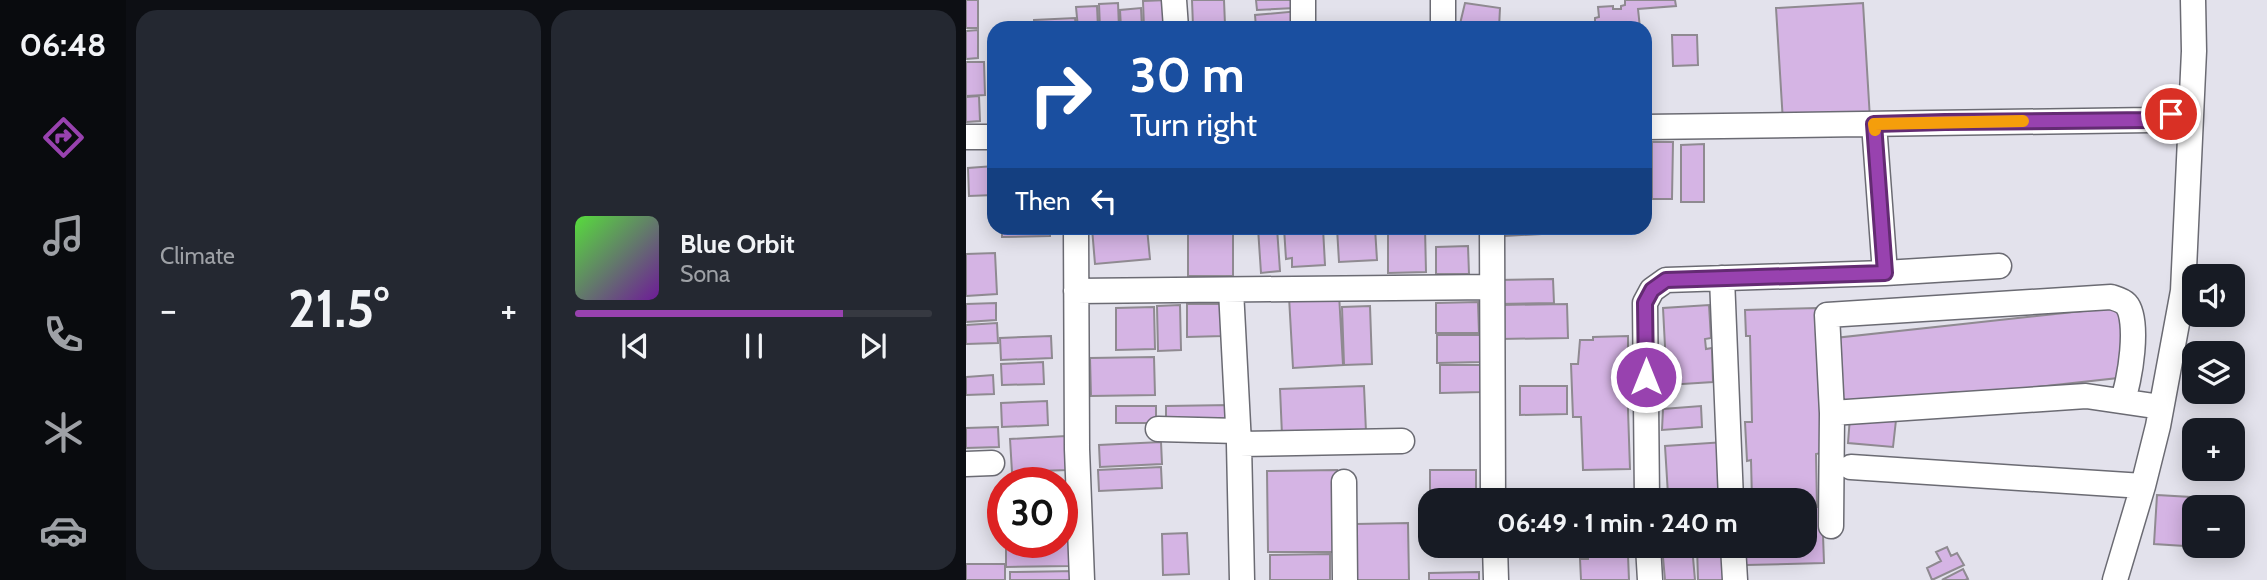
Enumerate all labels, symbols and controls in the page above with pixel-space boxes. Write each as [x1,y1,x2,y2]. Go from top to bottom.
text: 06:48 [20,25,106,64]
text: 30 m [1130,45,1245,104]
icon: right [1015,49,1106,140]
pin [2141,84,2201,144]
icon: arrive [2152,95,2190,133]
text: Turn right [1130,105,1257,144]
icon: directions [39,113,88,162]
icon: left [1085,182,1123,220]
text: Then [1015,185,1071,217]
icon: music [39,211,88,260]
text: Blue Orbit [680,228,795,260]
text: Climate [160,242,235,270]
text: Sona [680,260,730,288]
map controls [2182,264,2245,558]
button: sound [2182,264,2245,327]
text: 21.5° [288,277,389,340]
text: − [160,286,177,333]
text: + [500,286,517,333]
icon: phone [39,310,88,359]
icon: previous [616,327,654,365]
icon: pause [735,327,773,365]
icon: next [854,327,892,365]
position arrow [1609,340,1683,414]
button: layers [2182,341,2245,404]
icon: climate [39,408,88,457]
button: + [2182,418,2245,481]
speed limit sign: 30 [987,467,1078,558]
button: − [2182,495,2245,558]
icon: car [39,506,88,555]
text: 06:49 · 1 min · 240 m [1497,507,1738,539]

